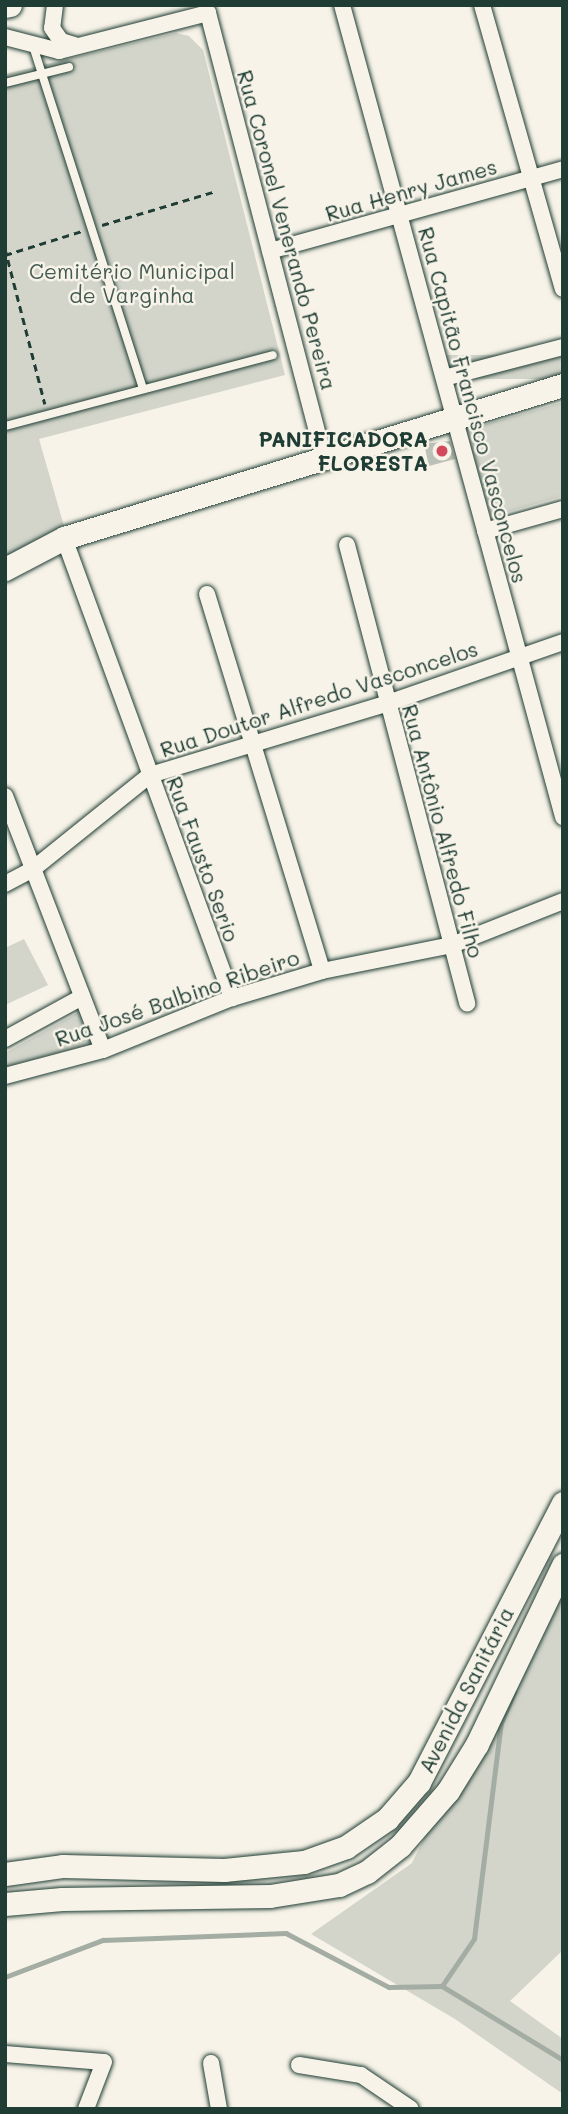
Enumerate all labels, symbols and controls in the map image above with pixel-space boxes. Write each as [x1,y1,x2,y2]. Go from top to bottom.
street label: Rua Coronel Venerando Pereira [232,67,342,393]
street label: Rua Henry James [322,153,500,227]
street label: Rua Capitão Francisco Vasconcelos [413,224,533,586]
park label: Cemitério Municipal de Varginha [29,258,235,308]
place label: PANIFICADORA FLORESTA [258,426,428,476]
marker: PANIFICADORA FLORESTA [434,443,450,459]
street label: Rua Doutor Alfredo Vasconcelos [157,636,481,762]
street label: Rua Antônio Alfredo Filho [397,701,489,961]
street label: Rua Fausto Serio [161,773,245,945]
street label: Rua José Balbino Ribeiro [52,944,302,1052]
street label: Avenida Sanitária [413,1603,519,1777]

